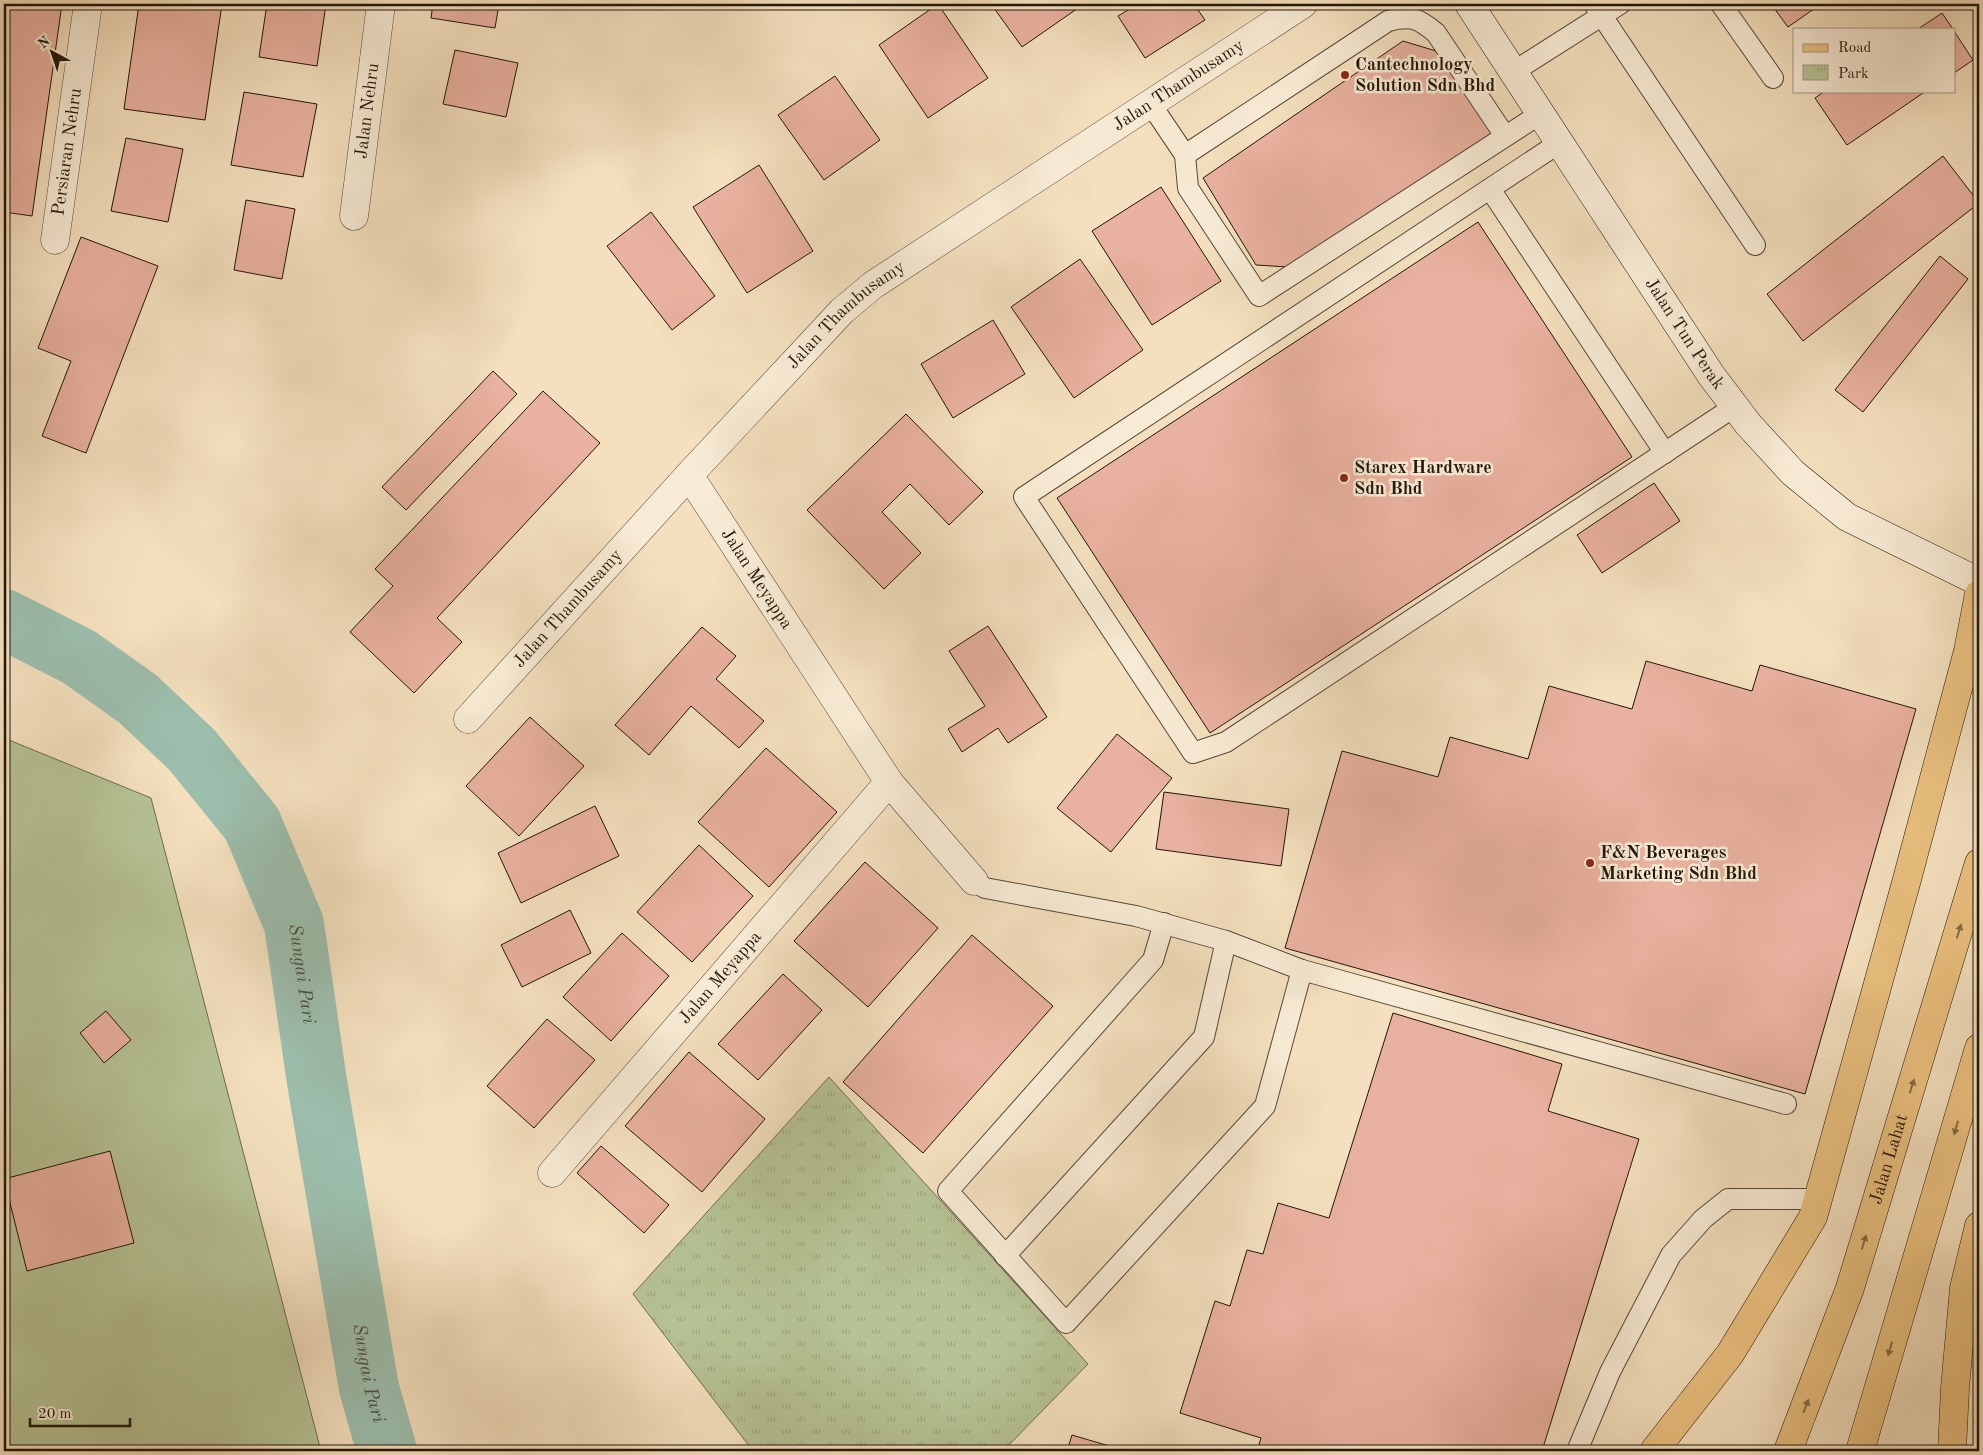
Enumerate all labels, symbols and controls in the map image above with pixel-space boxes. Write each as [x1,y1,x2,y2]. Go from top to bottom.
north arrow [28,28,78,78]
legend [1793,28,1956,92]
text: N [36,34,53,52]
street label: Jalan Thambusamy [1110,36,1248,135]
text: Road [1838,41,1872,56]
place label: Cantechnology Solution Sdn Bhd [1355,56,1495,95]
street label: Jalan Nehru [352,62,382,160]
text: Park [1838,67,1869,82]
marker: Cantechnology Solution Sdn Bhd [1339,69,1351,81]
street label: Persiaran Nehru [50,87,85,217]
street label: Jalan Thambusamy [784,257,909,373]
street label: Jalan Tun Perak [1641,275,1728,393]
place label: Starex Hardware Sdn Bhd [1354,459,1492,498]
marker: Starex Hardware Sdn Bhd [1338,472,1350,484]
street label: Jalan Meyappa [717,525,796,632]
street label: Jalan Thambusamy [510,546,626,671]
place label: F&N Beverages Marketing Sdn Bhd [1600,844,1757,883]
marker: F&N Beverages Marketing Sdn Bhd [1584,857,1596,869]
water label: Sungai Pari [285,923,318,1026]
one-way arrow [1955,923,1963,938]
street label: Jalan Meyappa [676,928,765,1027]
one-way arrow [1908,1078,1916,1093]
street label: Jalan Lahat [1867,1112,1911,1206]
one-way arrow [1951,1121,1959,1136]
one-way arrow [1861,1234,1869,1249]
water label: Sungai Pari [349,1322,388,1426]
one-way arrow [1886,1342,1894,1357]
scale bar [30,1395,130,1427]
one-way arrow [1802,1398,1810,1413]
text: 20 m [38,1407,72,1422]

